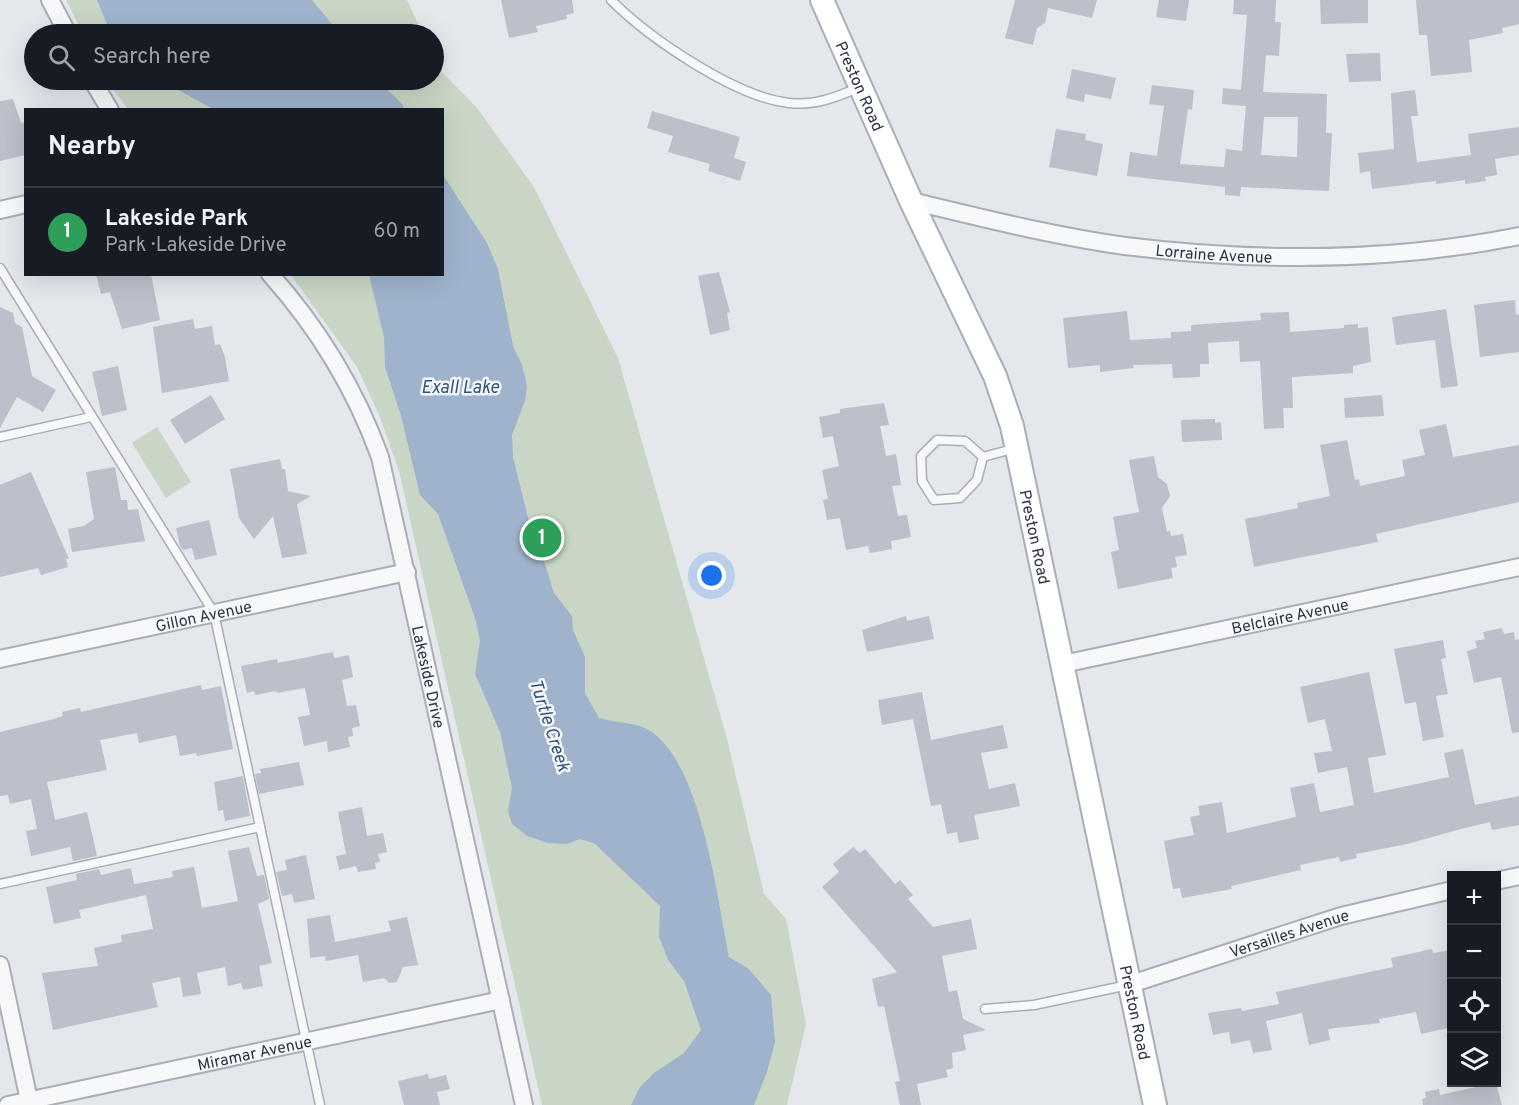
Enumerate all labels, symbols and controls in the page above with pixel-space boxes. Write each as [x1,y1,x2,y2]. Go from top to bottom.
search box [24,24,444,90]
street label: Preston Road [830,39,887,135]
icon: search [45,41,78,74]
text: Search here [93,44,211,71]
text: Nearby [48,131,136,164]
text: Lakeside Park [105,206,248,233]
text: 1 [64,219,72,245]
text: 60 m [374,219,420,245]
text: Park · Lakeside Drive [105,233,287,259]
street label: Lorraine Avenue [1154,241,1272,269]
water label: Exall Lake [421,377,500,400]
street label: Preston Road [1014,488,1053,586]
pin: 1 [522,516,562,560]
your location [697,561,726,590]
street label: Belclaire Avenue [1230,595,1351,640]
street label: Gillon Avenue [154,597,254,638]
street label: Lakeside Drive [406,624,448,731]
water label: Turtle Creek [523,676,575,775]
map controls [1447,871,1501,1087]
button: + [1447,871,1501,925]
street label: Versailles Avenue [1227,906,1351,963]
button: − [1447,925,1501,979]
street label: Preston Road [1114,964,1153,1062]
button: locate [1447,979,1501,1033]
street label: Miramar Avenue [196,1033,314,1076]
button: layers [1447,1033,1501,1087]

